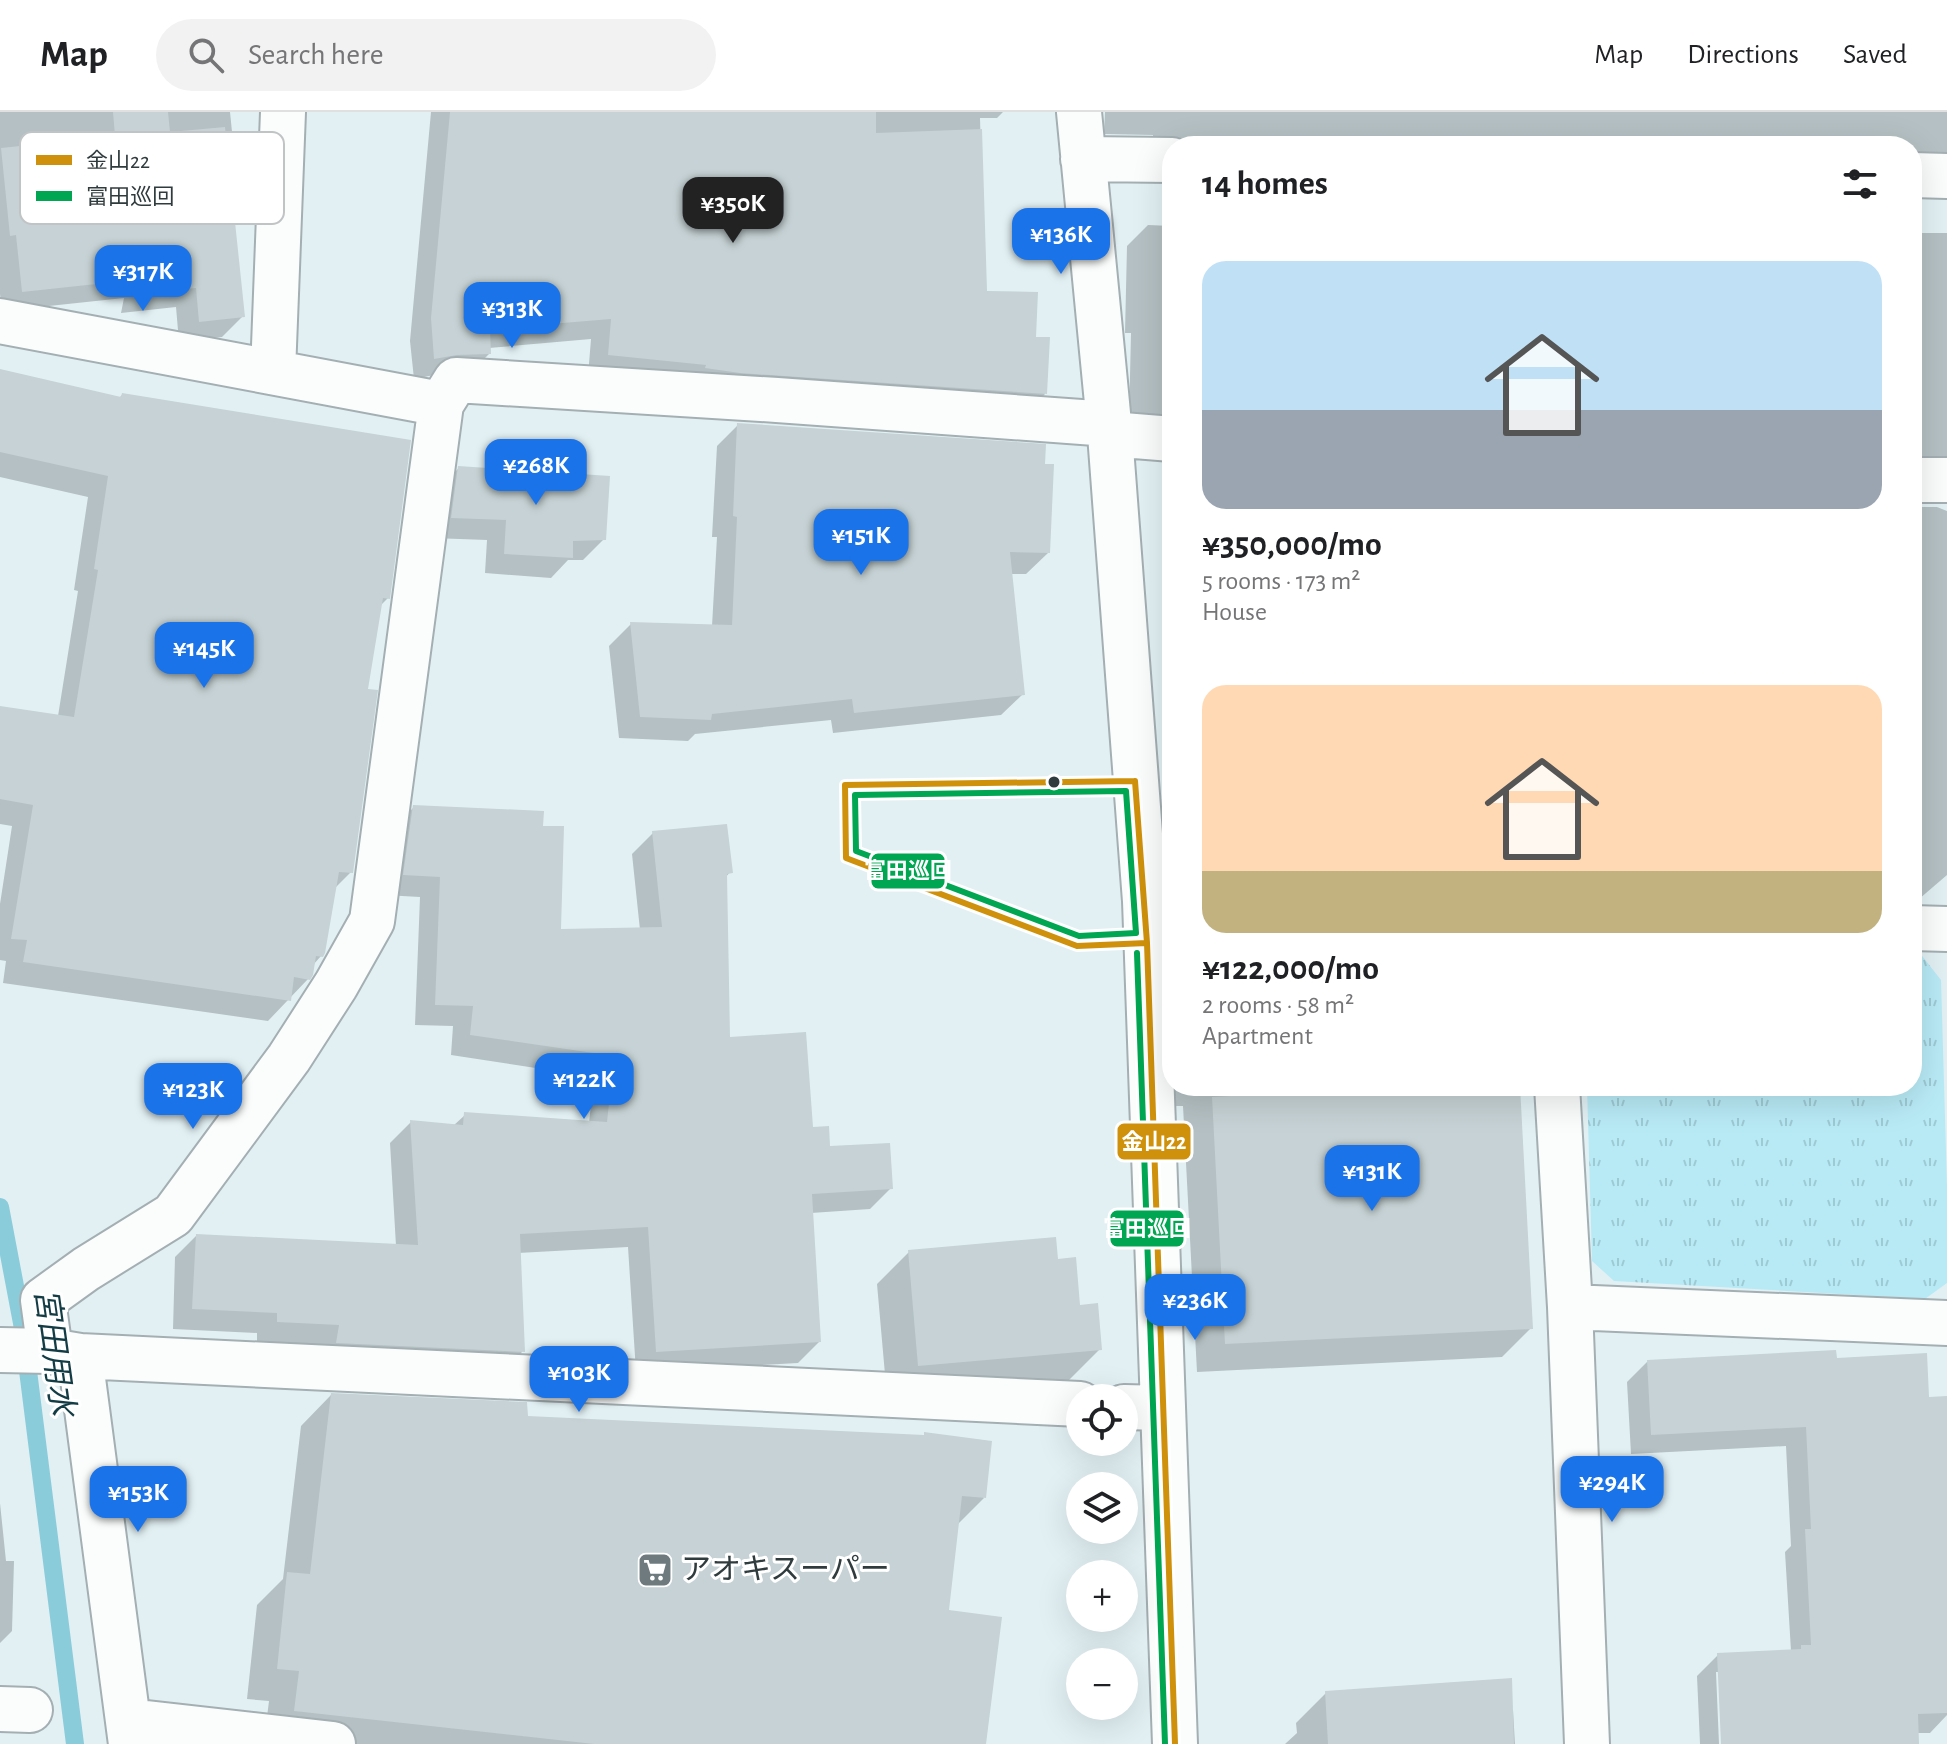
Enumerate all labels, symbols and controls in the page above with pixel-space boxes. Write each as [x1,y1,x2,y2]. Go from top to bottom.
search box [156,19,716,91]
icon: search [184,33,228,77]
text: Map [40,36,108,74]
text: Search here [248,40,384,70]
text: Map [1594,41,1643,69]
text: Directions [1687,41,1799,69]
text: Saved [1843,41,1907,69]
legend [20,132,284,224]
text: 金山22 [86,149,150,172]
icon: filters [1838,162,1882,206]
text: 14 homes [1202,167,1328,201]
pin: ¥350K [677,177,789,245]
text: 富田巡回 [86,185,174,208]
text: ¥350K [701,190,765,216]
pin: ¥136K [1005,208,1117,276]
text: ¥136K [1030,221,1092,247]
pin: ¥317K [87,245,199,313]
text: ¥317K [113,258,173,284]
pin: ¥313K [456,282,568,350]
text: ¥313K [482,295,542,321]
icon: home [1470,313,1614,457]
pin: ¥268K [480,439,592,507]
text: ¥268K [503,452,569,478]
pin: ¥151K [805,509,917,577]
text: ¥151K [832,522,890,548]
text: ¥350,000/mo [1202,528,1382,562]
text: 5 rooms · 173 m² [1202,568,1360,594]
text: House [1202,599,1267,625]
pin: ¥145K [148,622,260,690]
text: ¥145K [173,635,235,661]
icon: home [1470,737,1614,881]
unlabelled marker [1046,774,1062,790]
line badge: 富田巡回 [870,852,946,890]
text: 富田巡回 [864,859,952,882]
text: ¥122,000/mo [1202,952,1379,986]
text: 2 rooms · 58 m² [1202,992,1354,1018]
text: Apartment [1202,1023,1313,1049]
pin: ¥122K [528,1053,640,1121]
pin: ¥123K [137,1063,249,1131]
text: ¥122K [553,1066,615,1092]
text: ¥123K [162,1076,224,1102]
line badge: 金山22 [1116,1122,1192,1161]
text: 金山22 [1122,1130,1186,1153]
pin: ¥131K [1316,1145,1428,1213]
text: ¥131K [1343,1158,1401,1184]
line badge: 富田巡回 [1109,1209,1185,1248]
text: 富田巡回 [1103,1217,1191,1240]
pin: ¥236K [1139,1274,1251,1342]
water label: 宮田用水 [29,1286,80,1421]
text: ¥236K [1163,1287,1227,1313]
pin: ¥103K [523,1346,635,1414]
text: ¥103K [548,1359,610,1385]
map controls [1066,1384,1138,1720]
button: locate [1066,1384,1138,1456]
pin: ¥294K [1556,1456,1668,1524]
pin: ¥153K [82,1466,194,1534]
text: ¥294K [1579,1469,1645,1495]
button: layers [1066,1472,1138,1544]
text: ¥153K [108,1479,168,1505]
supermarket icon: アオキスーパー [636,1551,674,1589]
place label: アオキスーパー [681,1554,890,1585]
button: + [1066,1560,1138,1632]
button: − [1066,1648,1138,1720]

